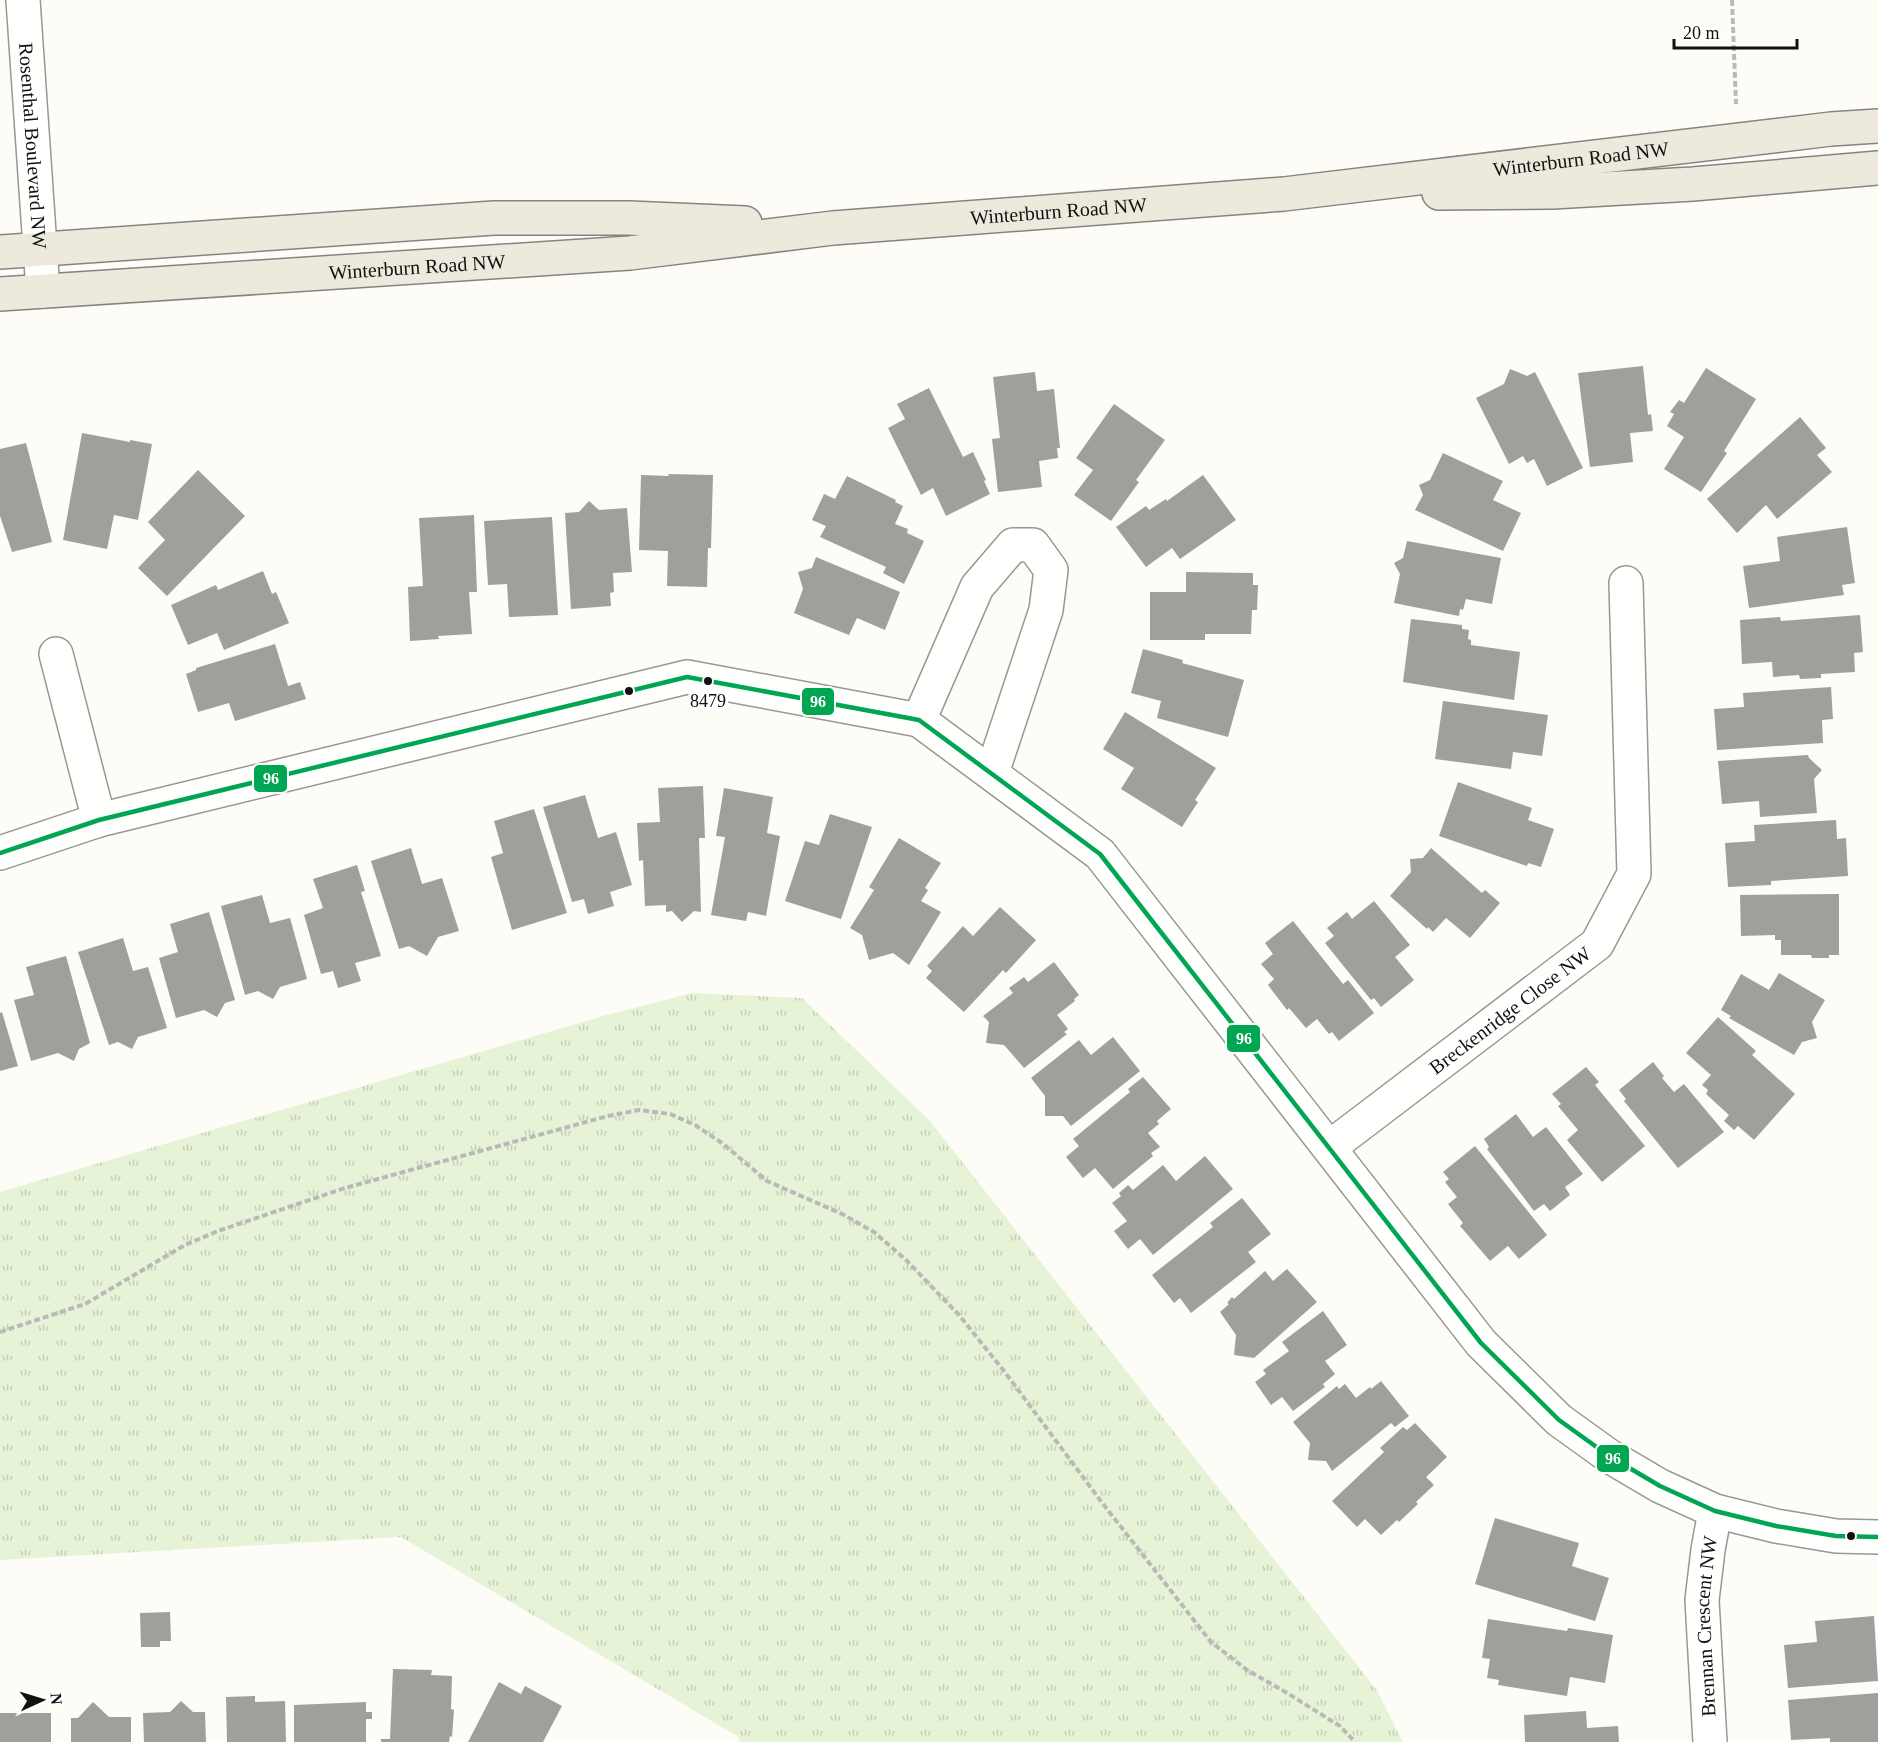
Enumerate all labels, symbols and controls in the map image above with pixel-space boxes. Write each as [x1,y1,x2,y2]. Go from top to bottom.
scale bar [1674,12,1797,50]
text: 20 m [1683,23,1720,43]
street label: Rosenthal Boulevard NW [15,42,51,250]
street label: Winterburn Road NW [1492,137,1670,180]
street label: Winterburn Road NW [969,193,1148,229]
street label: Winterburn Road NW [328,250,506,284]
marker: 8479 [702,675,714,687]
unlabelled marker [623,685,635,697]
line badge: 96 [801,687,835,716]
place label: 8479 [690,691,726,711]
text: 96 [810,693,826,710]
line badge: 96 [253,764,288,793]
text: 96 [263,770,279,787]
street label: Breckenridge Close NW [1425,942,1595,1079]
line badge: 96 [1226,1024,1261,1053]
text: 96 [1236,1030,1252,1047]
line badge: 96 [1596,1444,1630,1473]
text: 96 [1605,1450,1621,1467]
unlabelled marker [1845,1530,1857,1542]
street label: Brennan Crescent NW [1691,1534,1721,1717]
north arrow [12,1670,72,1730]
text: N [48,1693,65,1706]

